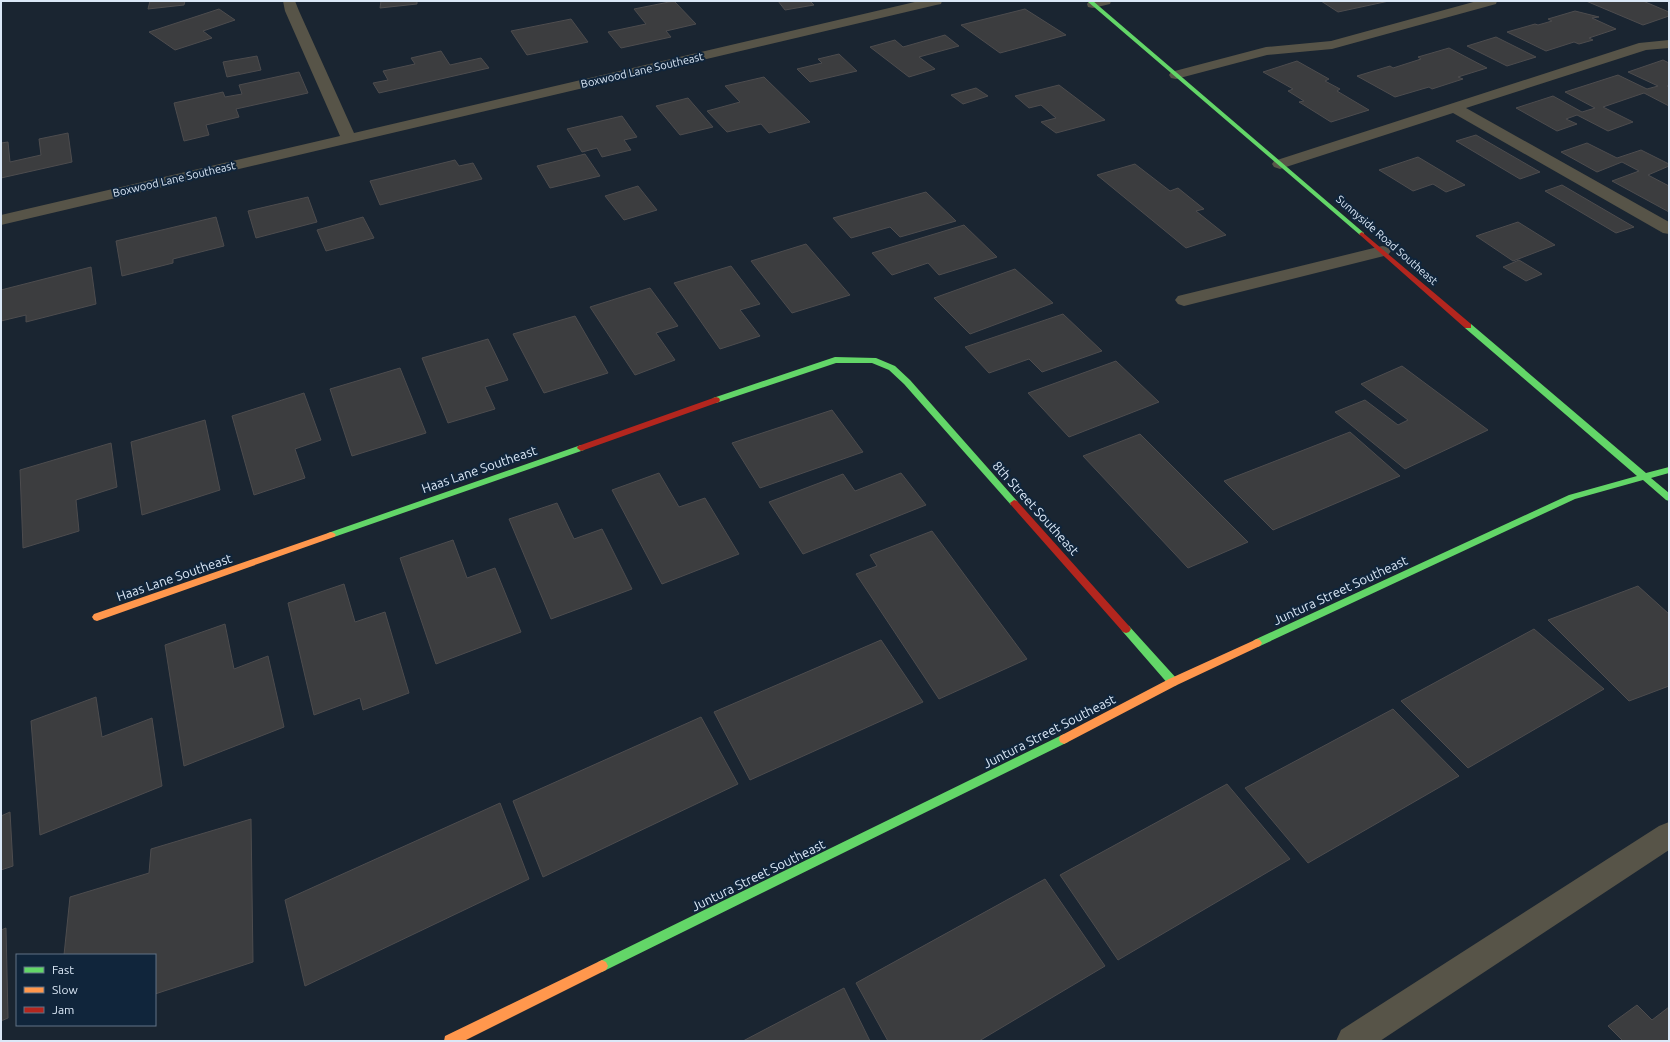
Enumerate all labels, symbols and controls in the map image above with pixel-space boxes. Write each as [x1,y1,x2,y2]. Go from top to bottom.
street label: Boxwood Lane Southeast [580,50,705,90]
street label: Boxwood Lane Southeast [112,159,237,199]
street label: Sunnyside Road Southeast [1334,193,1441,288]
street label: Haas Lane Southeast [420,443,538,495]
street label: 8th Street Southeast [990,458,1082,558]
street label: Haas Lane Southeast [115,551,233,603]
street label: Juntura Street Southeast [1271,553,1409,627]
street label: Juntura Street Southeast [981,691,1117,771]
street label: Juntura Street Southeast [689,837,827,913]
legend [16,954,156,1026]
text: Fast [52,963,74,976]
text: Slow [52,983,78,996]
text: Jam [52,1003,74,1016]

